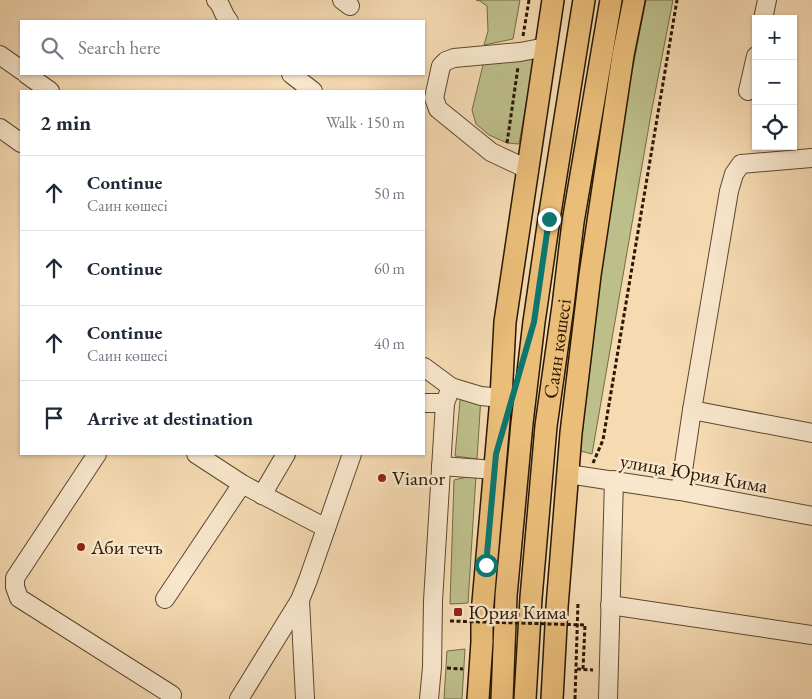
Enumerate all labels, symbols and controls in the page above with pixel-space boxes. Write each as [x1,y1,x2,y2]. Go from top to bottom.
map controls [752,15,797,150]
button: + [752,15,797,60]
search box [20,20,425,75]
icon: search [38,34,66,62]
text: Search here [78,35,160,60]
button: − [752,60,797,105]
button: locate [752,105,797,150]
text: 2 min [40,109,91,136]
text: Walk · 150 m [326,112,405,133]
text: Continue [87,170,162,195]
icon: ahead [40,179,68,207]
text: 50 m [374,183,405,204]
text: Саин көшесі [87,195,168,216]
route end [538,208,561,231]
icon: ahead [40,254,68,282]
text: Continue [87,256,162,281]
text: 60 m [374,258,405,279]
street label: Саин көшесі [537,297,577,400]
text: Continue [87,320,162,345]
icon: ahead [40,329,68,357]
text: 40 m [374,333,405,354]
text: Саин көшесі [87,345,168,366]
icon: arrive [40,404,68,432]
text: Arrive at destination [87,406,253,431]
street label: улица Юрия Кима [618,447,770,499]
place label: Vianor [392,465,445,491]
marker: Vianor [376,472,388,484]
place label: Аби течъ [90,534,163,560]
marker: Аби течъ [75,541,87,553]
route start [475,554,498,577]
place label: Юрия Кима [468,599,567,625]
marker: Юрия Кима [452,606,464,618]

